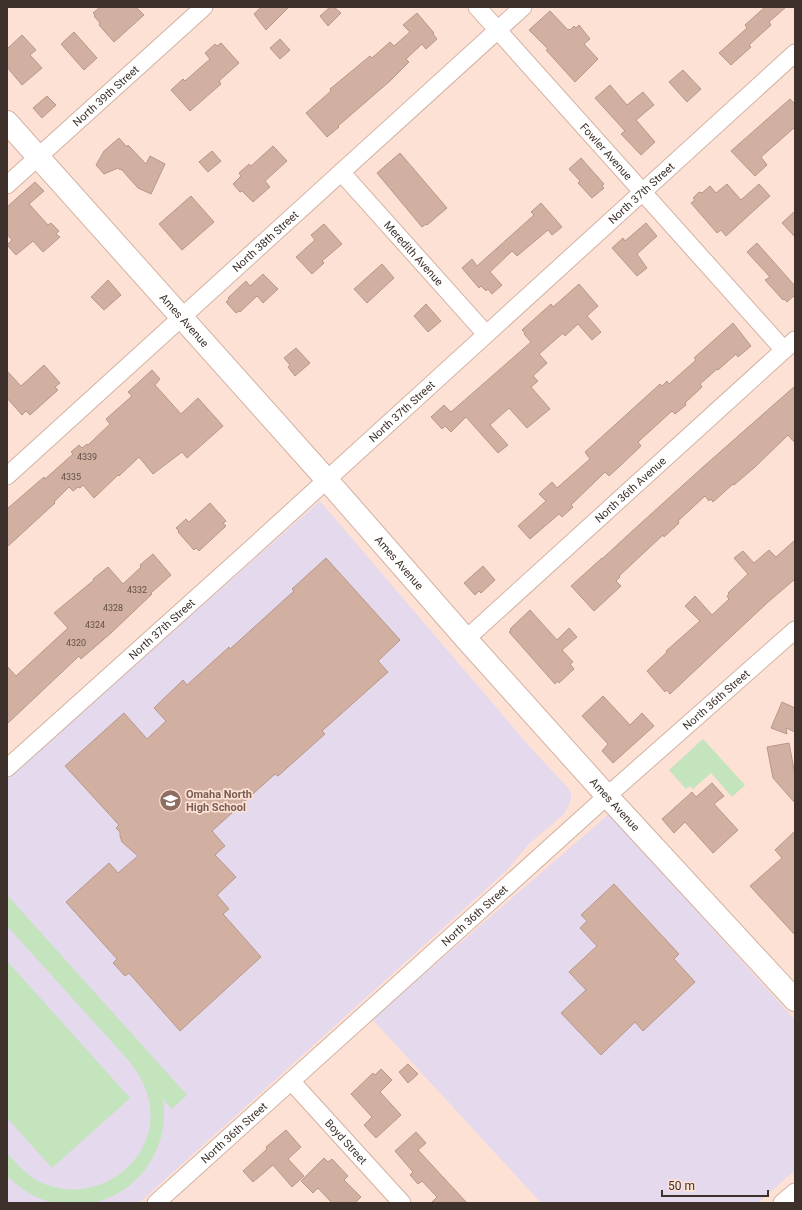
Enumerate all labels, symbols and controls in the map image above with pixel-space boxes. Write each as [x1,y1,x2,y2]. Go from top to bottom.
street label: North 39th Street [70,63,142,129]
street label: Fowler Avenue [577,121,635,183]
street label: North 37th Street [606,160,677,227]
street label: North 38th Street [230,208,301,275]
street label: Meredith Avenue [381,219,446,289]
street label: Ames Avenue [157,291,211,350]
street label: North 37th Street [367,378,438,445]
house number: 4339 [77,452,97,462]
street label: North 36th Avenue [592,454,669,526]
house number: 4335 [61,472,81,482]
street label: Ames Avenue [372,533,426,593]
house number: 4332 [127,585,147,595]
street label: North 37th Street [126,596,198,662]
house number: 4328 [103,603,123,613]
house number: 4324 [85,620,105,630]
house number: 4320 [66,638,86,648]
street label: North 36th Street [680,667,753,733]
street label: Ames Avenue [587,776,642,834]
school or university icon: Omaha North High School [158,787,184,813]
place label: Omaha North High School [186,788,252,814]
street label: North 36th Street [439,883,511,949]
street label: North 36th Street [199,1100,270,1166]
street label: Boyd Street [322,1117,370,1167]
scale bar [662,1172,768,1198]
text: 50 m [668,1179,695,1193]

